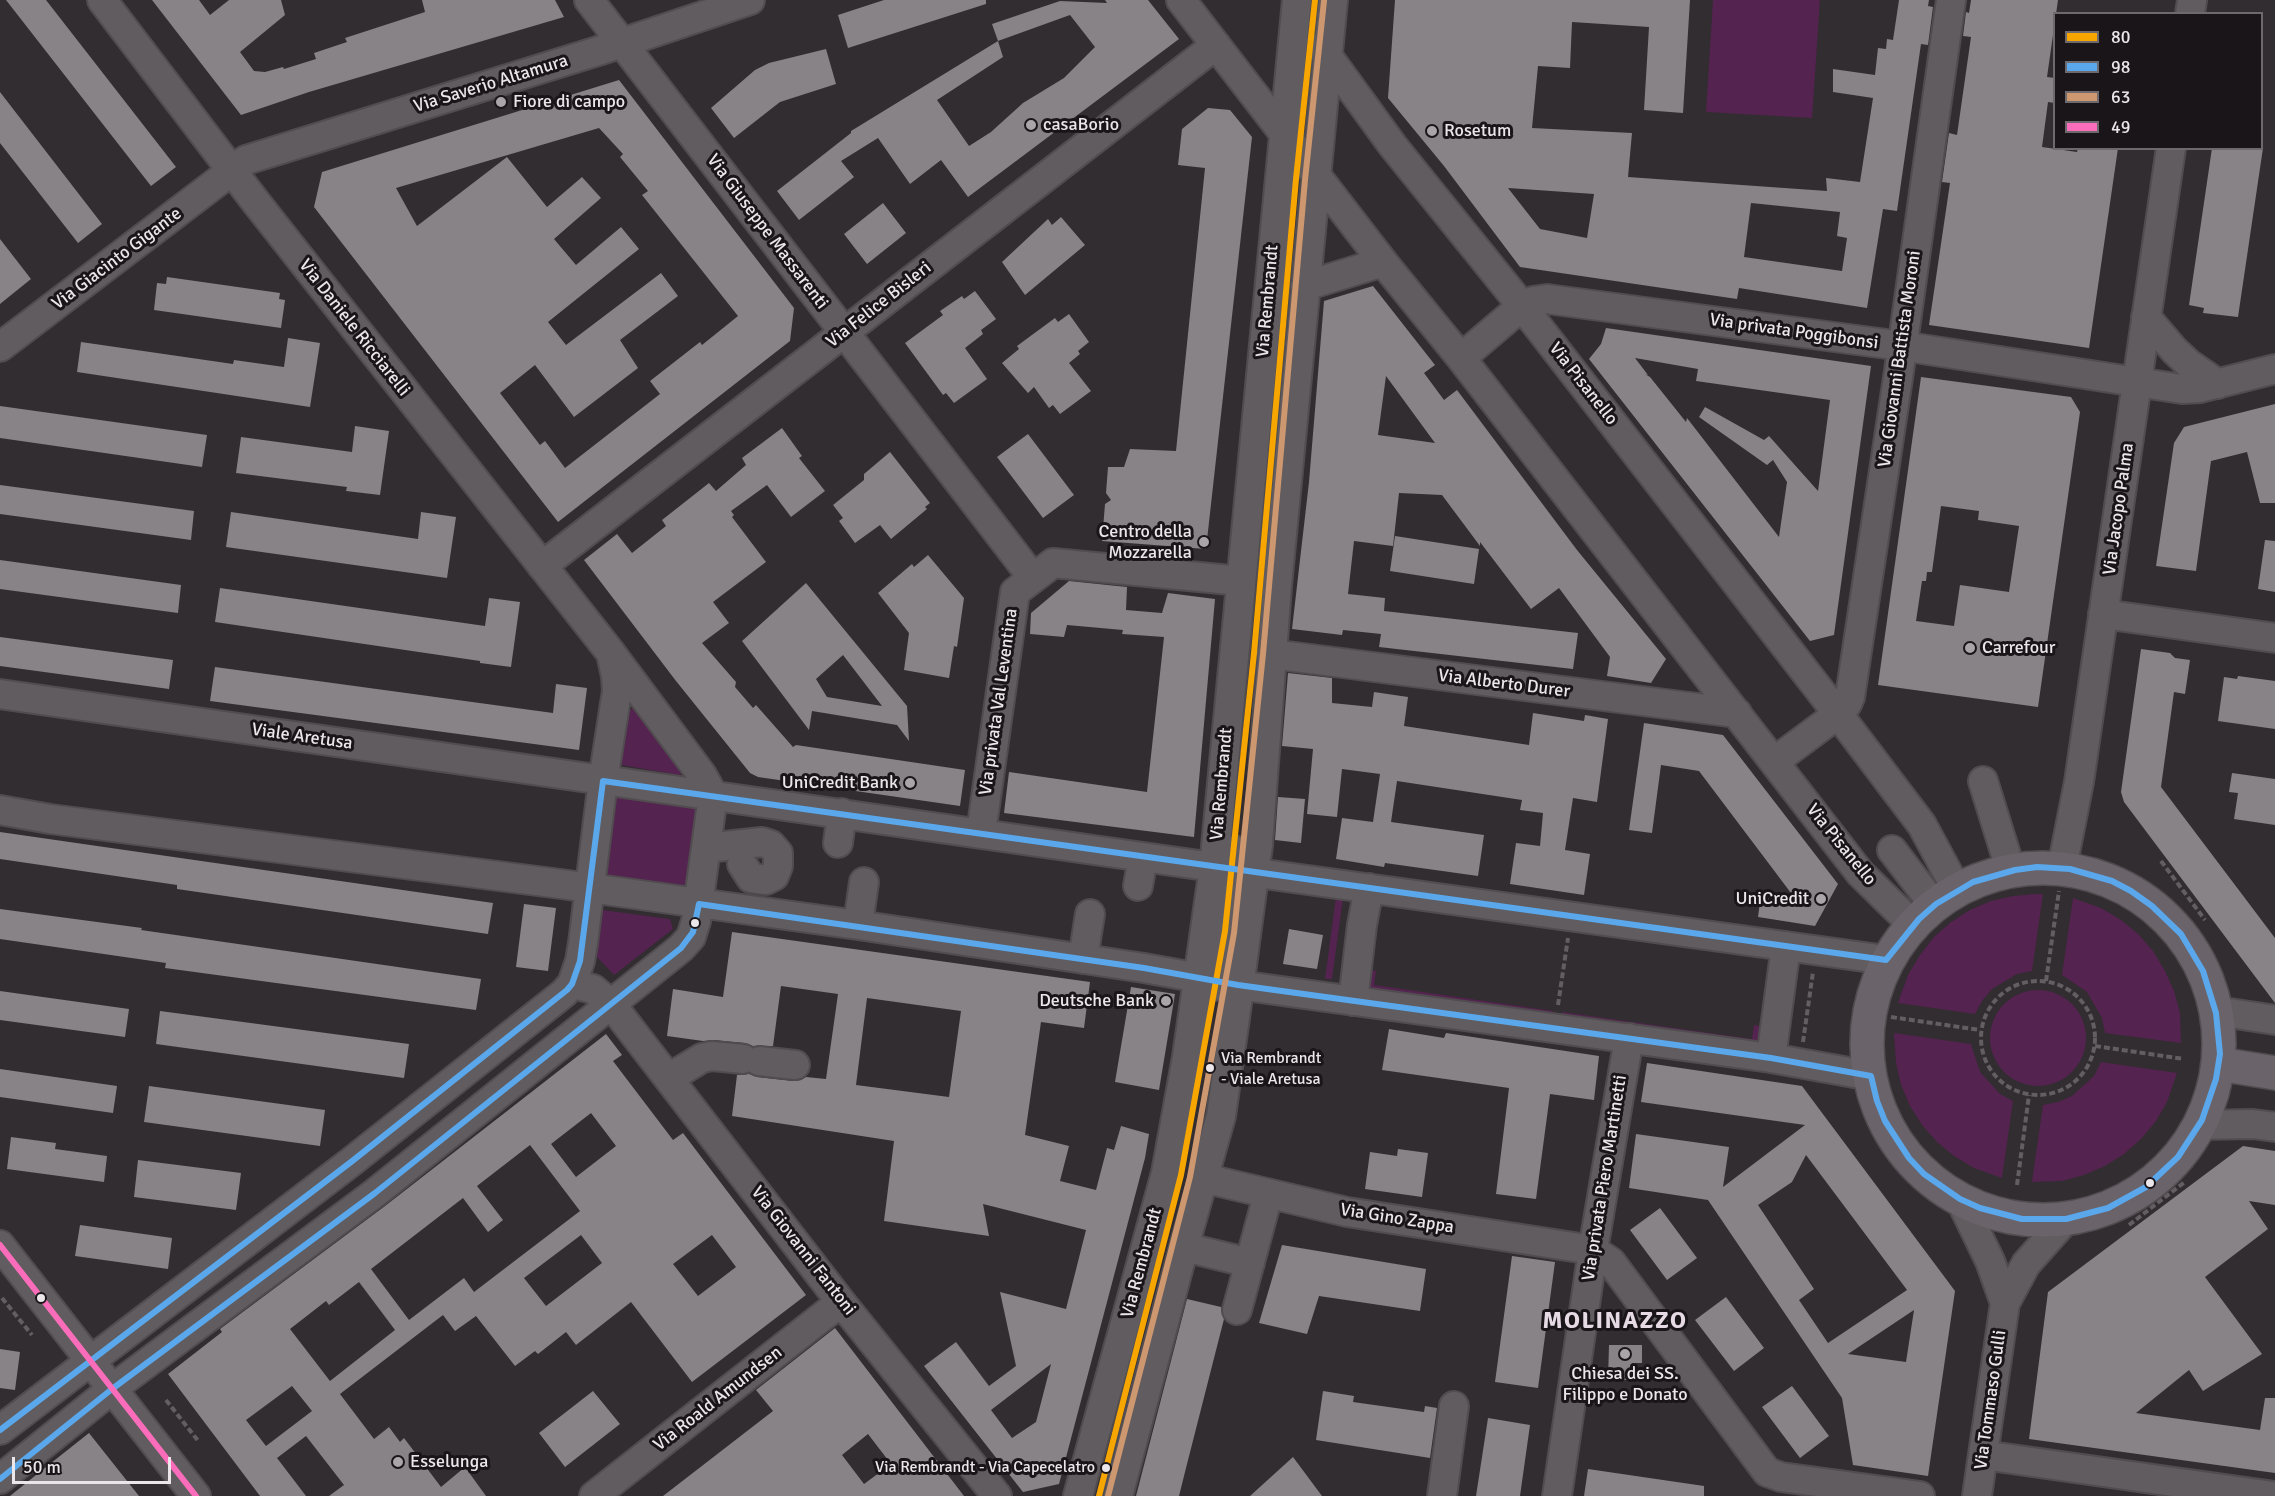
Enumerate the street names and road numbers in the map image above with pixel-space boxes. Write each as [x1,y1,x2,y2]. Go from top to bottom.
street label: Via Saverio Altamura [411,50,571,118]
street label: Via Giuseppe Massarenti [702,150,832,314]
street label: Via Giacinto Gigante [48,203,186,315]
street label: Via Rembrandt [1252,244,1284,358]
street label: Via Giovanni Battista Moroni [1874,249,1926,469]
street label: Via Daniele Ricciarelli [294,255,414,401]
street label: Via Felice Bisleri [822,257,936,353]
street label: Via privata Poggibonsi [1708,309,1880,355]
street label: Via Pisanello [1544,338,1622,430]
street label: Via Jacopo Palma [2099,442,2139,576]
street label: Via privata Val Leventina [975,607,1023,797]
street label: Via Alberto Durer [1437,665,1571,703]
street label: Viale Aretusa [250,719,354,755]
street label: Via Rembrandt [1206,727,1238,841]
street label: Via Pisanello [1802,800,1880,890]
street label: Via privata Piero Martinetti [1578,1074,1632,1282]
street label: Via Giovanni Fantoni [746,1182,860,1320]
street label: Via Gino Zappa [1338,1199,1456,1239]
street label: Via Rembrandt [1117,1206,1167,1320]
street label: Via Tommaso Gulli [1971,1329,2011,1471]
street label: Via Roald Amundsen [649,1342,787,1456]

